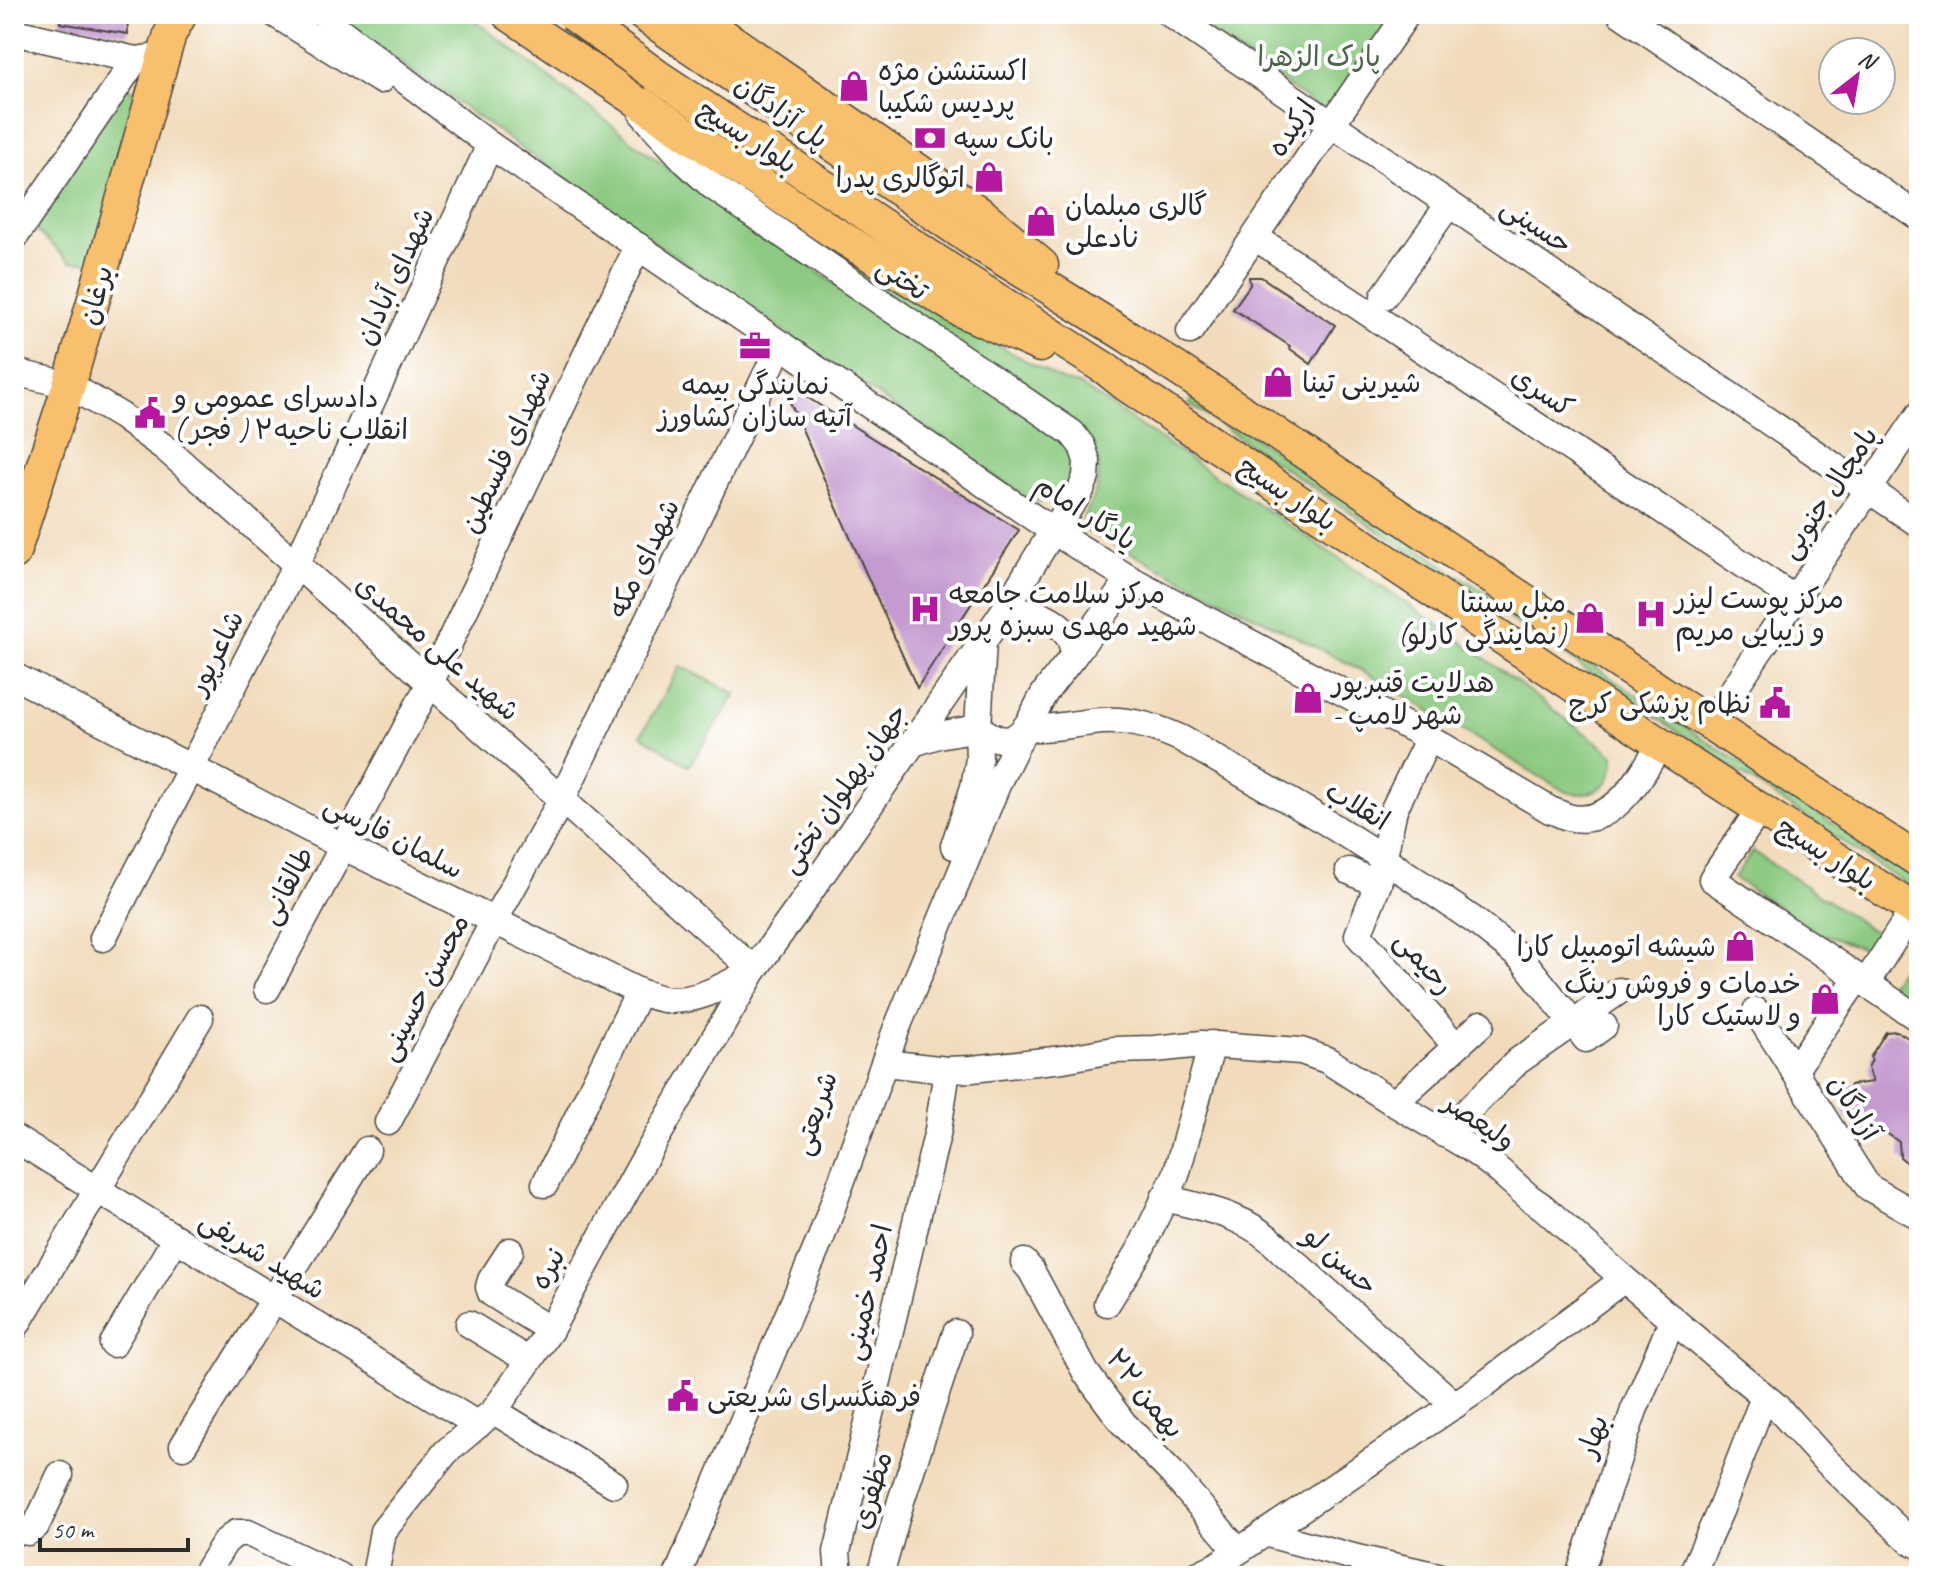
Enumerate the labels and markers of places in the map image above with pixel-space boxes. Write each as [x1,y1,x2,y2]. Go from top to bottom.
place label: اکستنشن مژه پردیس شکیبا [878,53,1027,121]
shop icon: اکستنشن مژه پردیس شکیبا [837,69,871,103]
bank icon: بانک سپه [913,121,947,155]
place label: بانک سپه [954,121,1054,157]
place label: اتوگالری پدرا [835,160,965,196]
shop icon: اتوگالری پدرا [972,160,1006,194]
place label: گالری مبلمان نادعلی [1065,188,1207,255]
shop icon: گالری مبلمان نادعلی [1024,204,1058,238]
office icon: نمایندگی بیمه آتیه سازان کشاورز [738,329,772,363]
shop icon: شیرینی تینا [1261,365,1295,399]
place label: شیرینی تینا [1302,365,1421,400]
place label: نمایندگی بیمه آتیه سازان کشاورز [656,367,853,434]
place label: دادسرای عمومی و انقلاب ناحیه۲ ( فجر ) [172,380,408,447]
public building icon: دادسرای عمومی و انقلاب ناحیه۲ ( فجر ) [133,396,167,430]
place label: مرکز سلامت جامعه شهید مهدی سبزه پرور [947,576,1197,644]
place label: مرکز پوست لیزر و زیبایی مریم [1673,581,1844,652]
place label: مبل سپنتا (نمایندگی کارلو) [1398,585,1568,653]
hospital icon: مرکز سلامت جامعه شهید مهدی سبزه پرور [908,592,942,626]
hospital icon: مرکز پوست لیزر و زیبایی مریم [1634,597,1668,631]
shop icon: مبل سپنتا (نمایندگی کارلو) [1573,601,1607,635]
place label: هدلایت قنبرپور - شهر لامپ [1330,665,1494,733]
shop icon: هدلایت قنبرپور - شهر لامپ [1291,681,1325,715]
place label: نظام پزشکی کرج [1569,686,1751,725]
public building icon: نظام پزشکی کرج [1758,686,1792,720]
place label: شیشه اتومبیل کارا [1517,929,1716,964]
shop icon: شیشه اتومبیل کارا [1723,929,1757,963]
place label: خدمات و فروش رینگ و لاستیک کارا [1564,966,1801,1033]
shop icon: خدمات و فروش رینگ و لاستیک کارا [1808,982,1842,1016]
public building icon: فرهنگسرای شریعتی [666,1379,700,1413]
place label: فرهنگسرای شریعتی [707,1379,921,1414]

